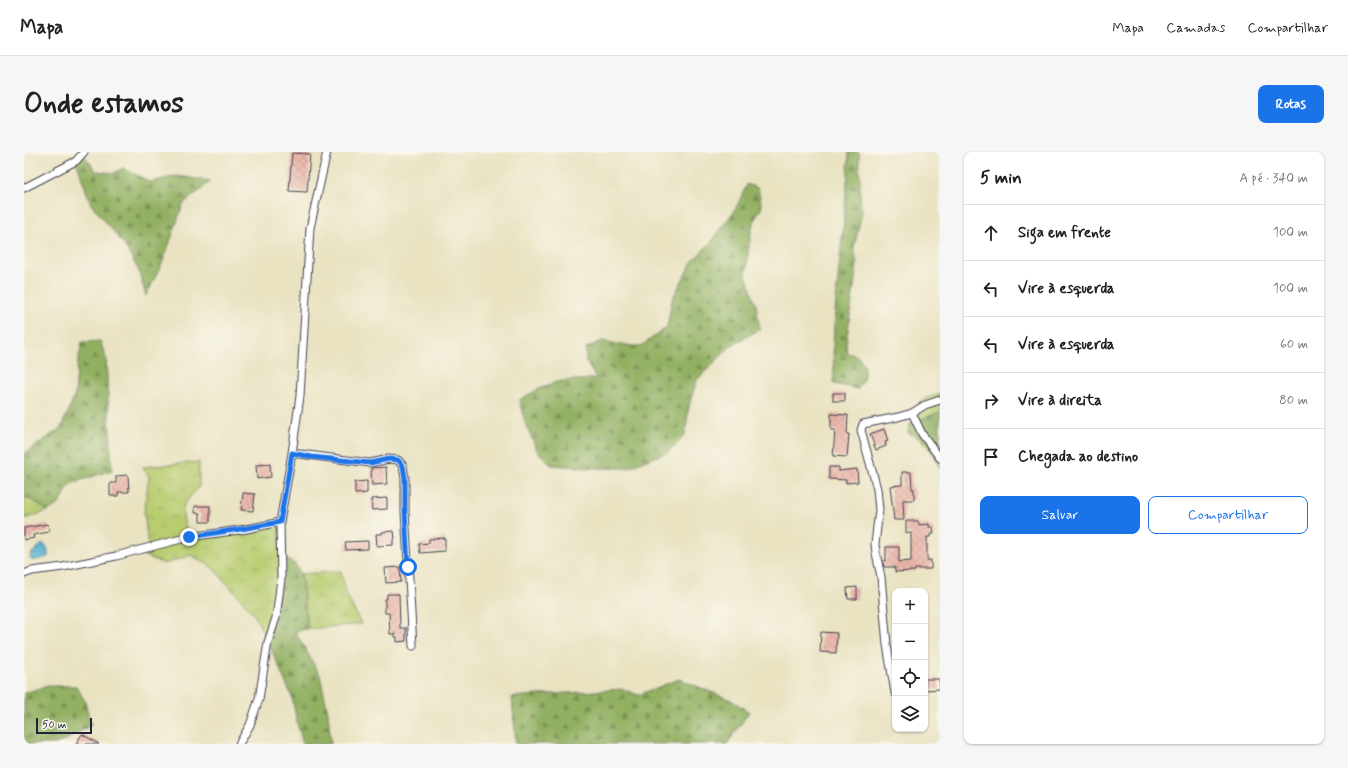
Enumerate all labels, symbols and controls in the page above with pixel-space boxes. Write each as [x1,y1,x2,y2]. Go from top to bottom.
text: Mapa [20,15,63,40]
text: Mapa [1112,19,1144,37]
text: Camadas [1166,19,1225,37]
text: Compartilhar [1247,19,1328,37]
button: Rotas [1258,85,1324,123]
text: Onde estamos [24,86,184,123]
text: 5 min [980,167,1022,189]
text: A pé · 340 m [1240,170,1308,187]
icon: ahead [980,222,1002,244]
text: Siga em frente [1018,223,1111,243]
text: 100 m [1273,224,1308,241]
icon: left [980,278,1002,300]
text: Vire à esquerda [1018,279,1114,299]
text: 100 m [1273,280,1308,297]
icon: left [980,334,1002,356]
text: Vire à esquerda [1018,335,1114,355]
text: 60 m [1280,336,1308,353]
icon: right [980,390,1002,412]
text: Vire à direita [1018,391,1102,411]
text: 80 m [1279,392,1308,409]
icon: arrive [980,446,1002,468]
text: Chegada ao destino [1018,447,1138,467]
button: Salvar [980,496,1140,534]
button: Compartilhar [1148,496,1308,534]
route end [180,528,198,546]
route start [399,558,417,576]
map controls [892,588,928,732]
button: + [892,588,928,624]
button: − [892,624,928,660]
button: locate [892,660,928,696]
button: layers [892,696,928,732]
scale bar [36,716,92,735]
text: 50 m [42,718,67,732]

